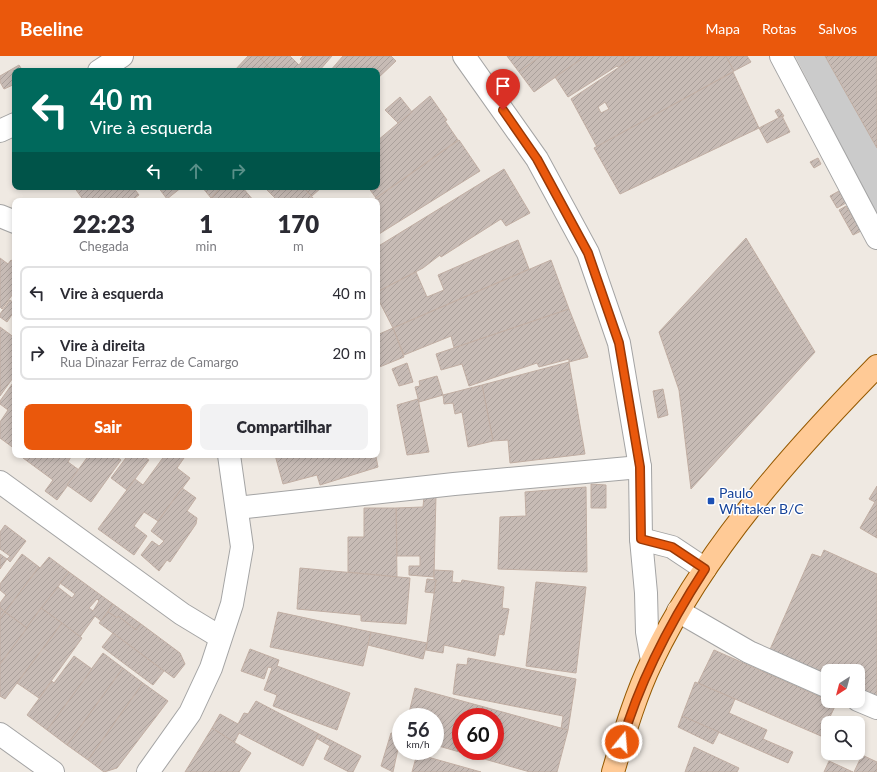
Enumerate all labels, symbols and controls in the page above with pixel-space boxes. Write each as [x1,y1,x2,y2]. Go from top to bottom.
text: Beeline [20,17,83,40]
text: Mapa [705,20,740,37]
text: Rotas [762,20,796,37]
text: Salvos [818,20,857,37]
pin [486,69,520,110]
icon: arrive [492,75,514,97]
text: 40 m [90,82,153,116]
icon: left [24,84,76,136]
text: Vire à esquerda [90,116,213,138]
icon: left [143,160,165,182]
icon: ahead [185,160,207,182]
icon: right [227,160,249,182]
text: 22:23 [73,209,135,238]
text: 1 [199,209,213,238]
text: 170 [277,209,319,238]
text: Chegada [79,238,129,254]
text: min [196,238,217,254]
text: m [293,238,304,254]
icon: left [26,282,48,304]
text: Vire à esquerda [60,284,164,302]
text: 40 m [332,284,366,302]
text: Vire à direita [60,336,145,354]
icon: right [26,342,48,364]
text: 20 m [332,344,366,362]
text: Rua Dinazar Ferraz de Camargo [60,354,239,370]
button: Sair [24,404,192,450]
button: Compartilhar [200,404,368,450]
place label: Paulo Whitaker B/C [719,484,804,517]
marker: Paulo Whitaker B/C [706,496,716,506]
north arrow [821,664,865,708]
map controls [821,664,865,760]
speed limit sign: 60 [452,708,504,760]
button: search [821,716,865,760]
text: 56 [406,717,430,741]
position arrow [601,721,643,763]
text: km/h [406,738,430,750]

